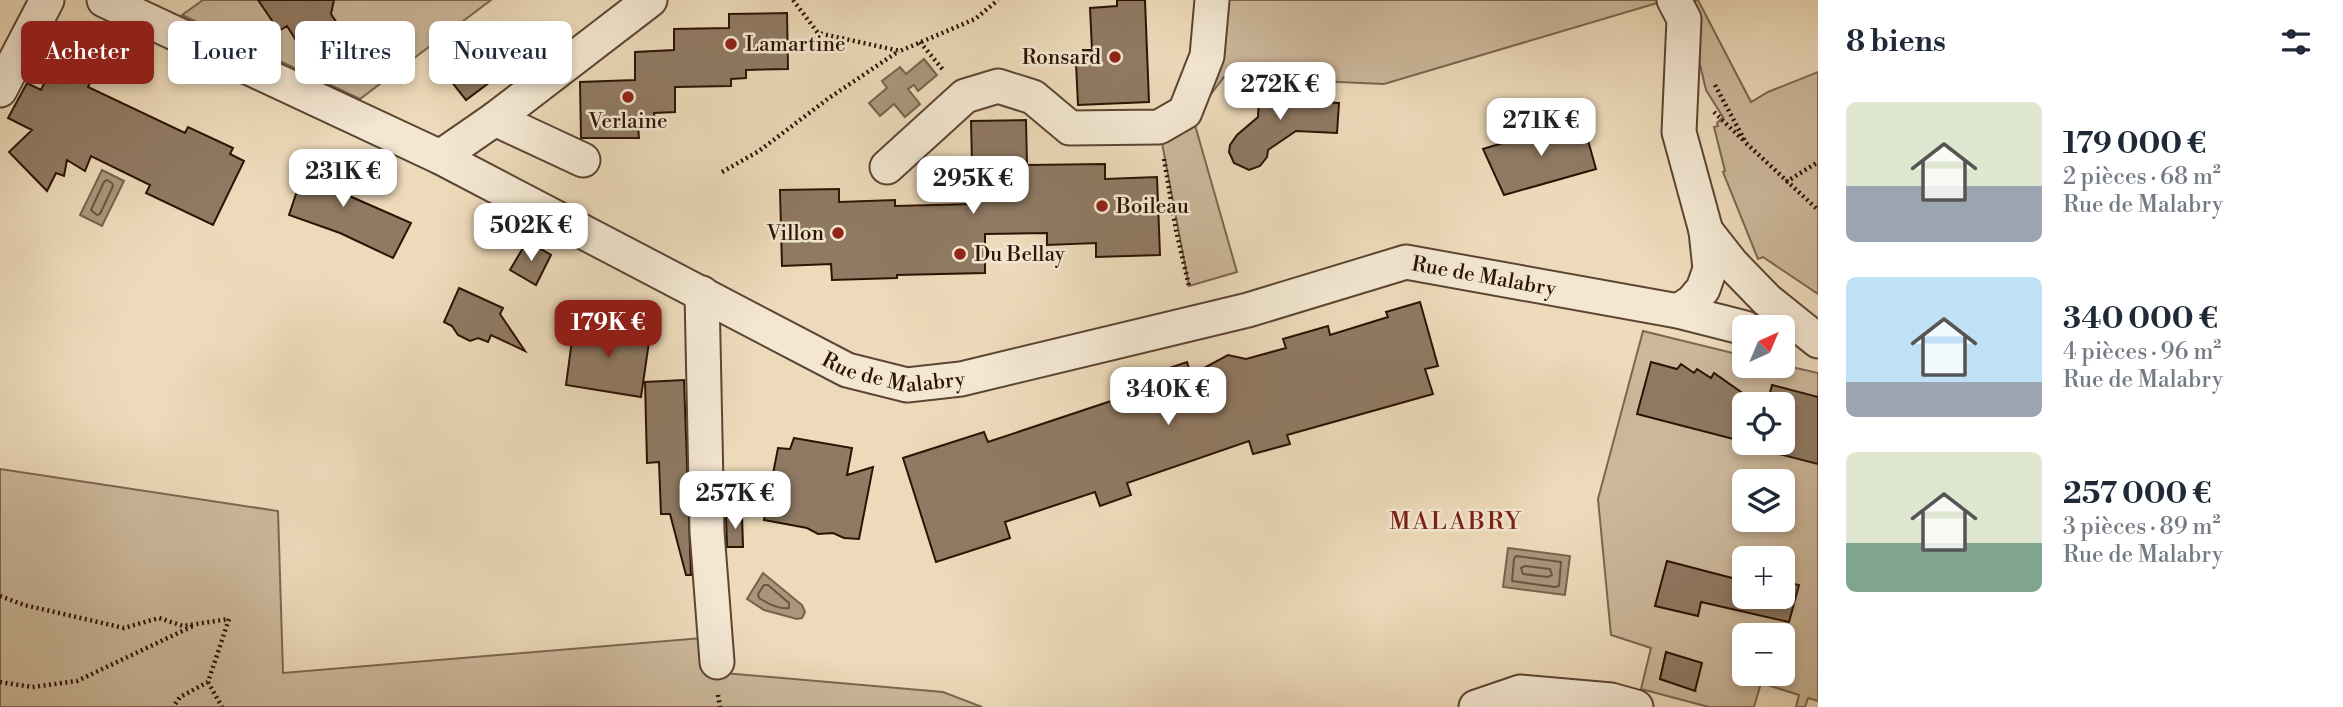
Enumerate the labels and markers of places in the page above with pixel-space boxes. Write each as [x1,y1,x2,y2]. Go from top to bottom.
place label: Lamartine [745,32,846,58]
marker: Lamartine [723,36,739,52]
place label: Ronsard [1022,45,1101,71]
marker: Ronsard [1107,49,1123,65]
pin: 272K € [1223,62,1337,122]
marker: Verlaine [620,89,636,105]
pin: 271K € [1484,99,1598,158]
place label: Verlaine [587,109,668,135]
pin: 231K € [286,150,400,209]
pin: 295K € [916,156,1030,216]
place label: Boileau [1115,194,1189,220]
marker: Boileau [1094,198,1110,214]
pin: 502K € [474,204,588,263]
place label: Villon [766,221,824,247]
marker: Villon [830,225,846,241]
place label: Du Bellay [974,242,1066,268]
marker: Du Bellay [952,246,968,262]
pin: 179K € [551,300,665,360]
pin: 340K € [1111,368,1225,427]
pin: 257K € [678,472,792,531]

